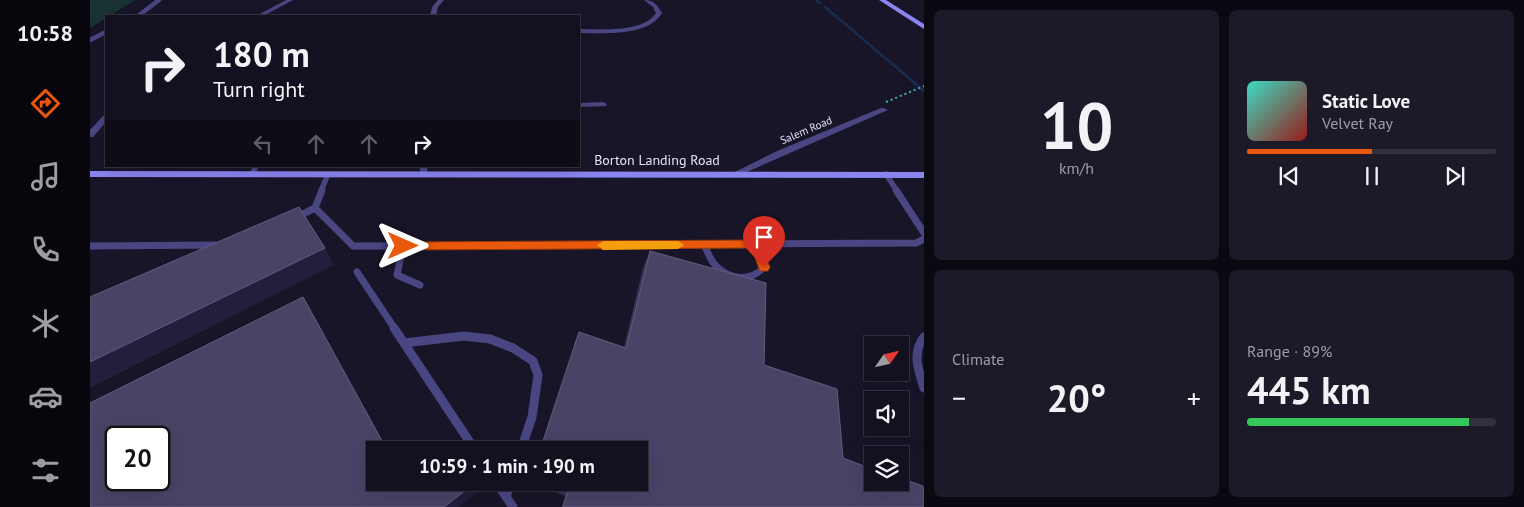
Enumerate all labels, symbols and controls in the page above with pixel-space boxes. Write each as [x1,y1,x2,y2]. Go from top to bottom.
text: 10:58 [17,19,73,47]
text: 180 m [213,31,310,77]
icon: right [130,35,195,100]
text: Turn right [213,75,305,103]
text: 10 [1040,83,1113,167]
icon: directions [28,86,63,121]
text: Static Love [1322,89,1410,113]
street label: Salem Road [778,113,834,147]
text: Velvet Ray [1322,113,1393,133]
icon: left [249,130,277,158]
icon: ahead [302,130,330,158]
icon: ahead [355,130,383,158]
icon: right [408,130,436,158]
street label: Borton Landing Road [594,151,720,169]
text: km/h [1059,158,1094,178]
icon: music [28,159,63,194]
icon: previous [1275,162,1303,190]
icon: pause [1358,162,1386,190]
icon: next [1441,162,1469,190]
pin [743,216,785,267]
position arrow [376,219,428,271]
icon: arrive [750,223,778,251]
icon: phone [28,232,63,267]
icon: climate [28,306,63,341]
north arrow [864,336,909,381]
map controls [864,336,909,491]
text: Range · 89% [1247,341,1332,361]
text: Climate [952,349,1004,369]
text: 445 km [1247,365,1371,414]
text: 20° [1047,373,1106,422]
icon: car [28,379,63,414]
text: − [952,379,966,416]
text: + [1187,379,1201,416]
button: sound [864,391,909,436]
speed limit sign: 20 [105,426,170,491]
button: layers [864,446,909,491]
icon: filters [28,453,63,488]
text: 10:59 · 1 min · 190 m [419,454,595,478]

